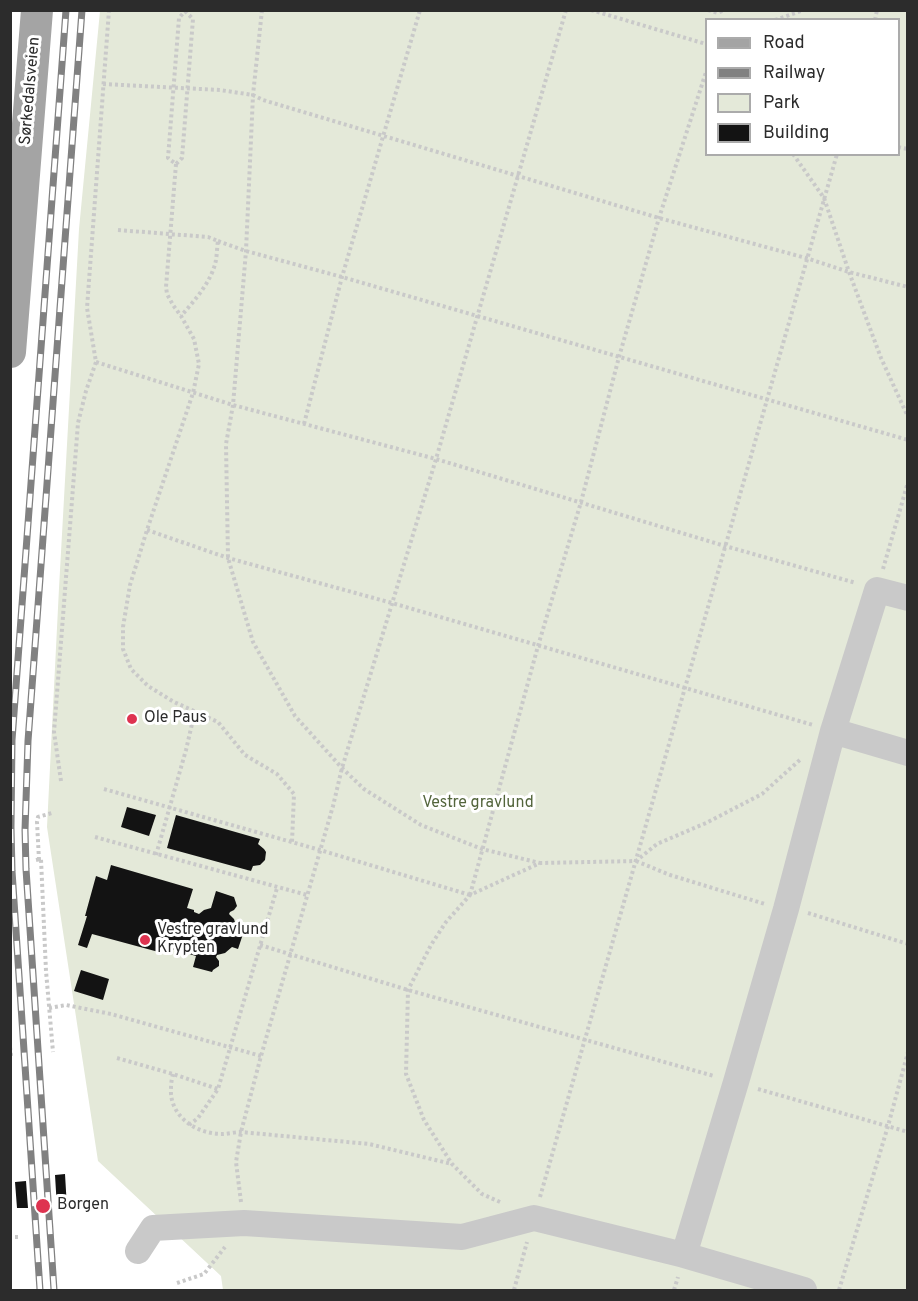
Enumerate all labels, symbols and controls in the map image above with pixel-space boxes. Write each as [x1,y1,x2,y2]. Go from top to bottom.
legend [705,18,900,156]
text: Road [763,32,805,55]
street label: Sørkedalsveien [17,36,45,146]
text: Railway [763,62,825,85]
text: Park [763,92,800,115]
text: Building [763,122,829,145]
place label: Ole Paus [144,709,207,729]
marker: Ole Paus [125,712,139,726]
park label: Vestre gravlund [422,794,534,814]
place label: Vestre gravlund Krypten [157,921,268,959]
marker: Vestre gravlund Krypten [138,933,152,947]
place label: Borgen [57,1196,109,1216]
marker: Borgen [34,1197,52,1215]

